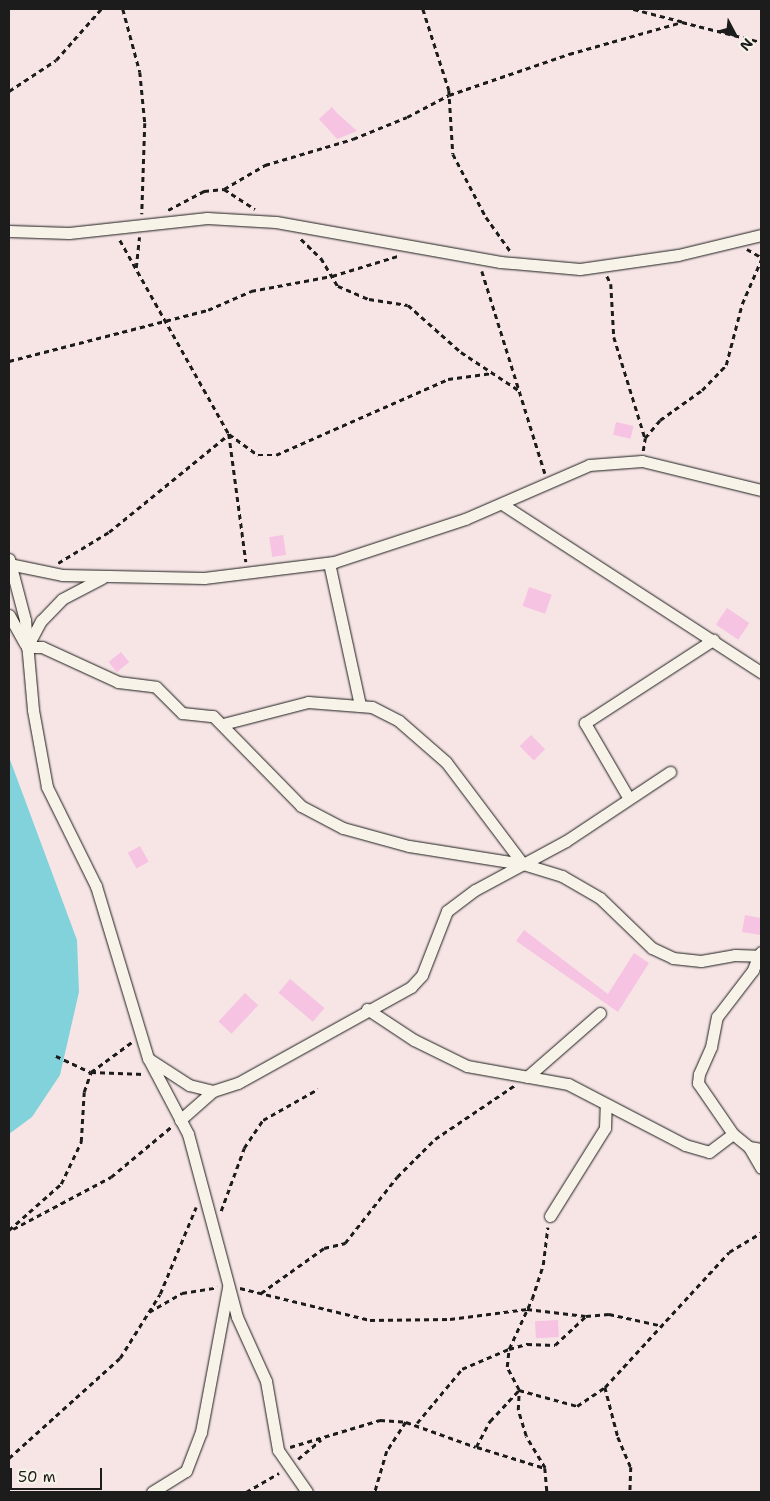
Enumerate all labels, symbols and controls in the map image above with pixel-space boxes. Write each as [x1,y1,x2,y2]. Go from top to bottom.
north arrow [710,10,760,60]
text: N [736,35,757,55]
scale bar [12,1458,105,1490]
text: 50 m [18,1467,56,1487]

